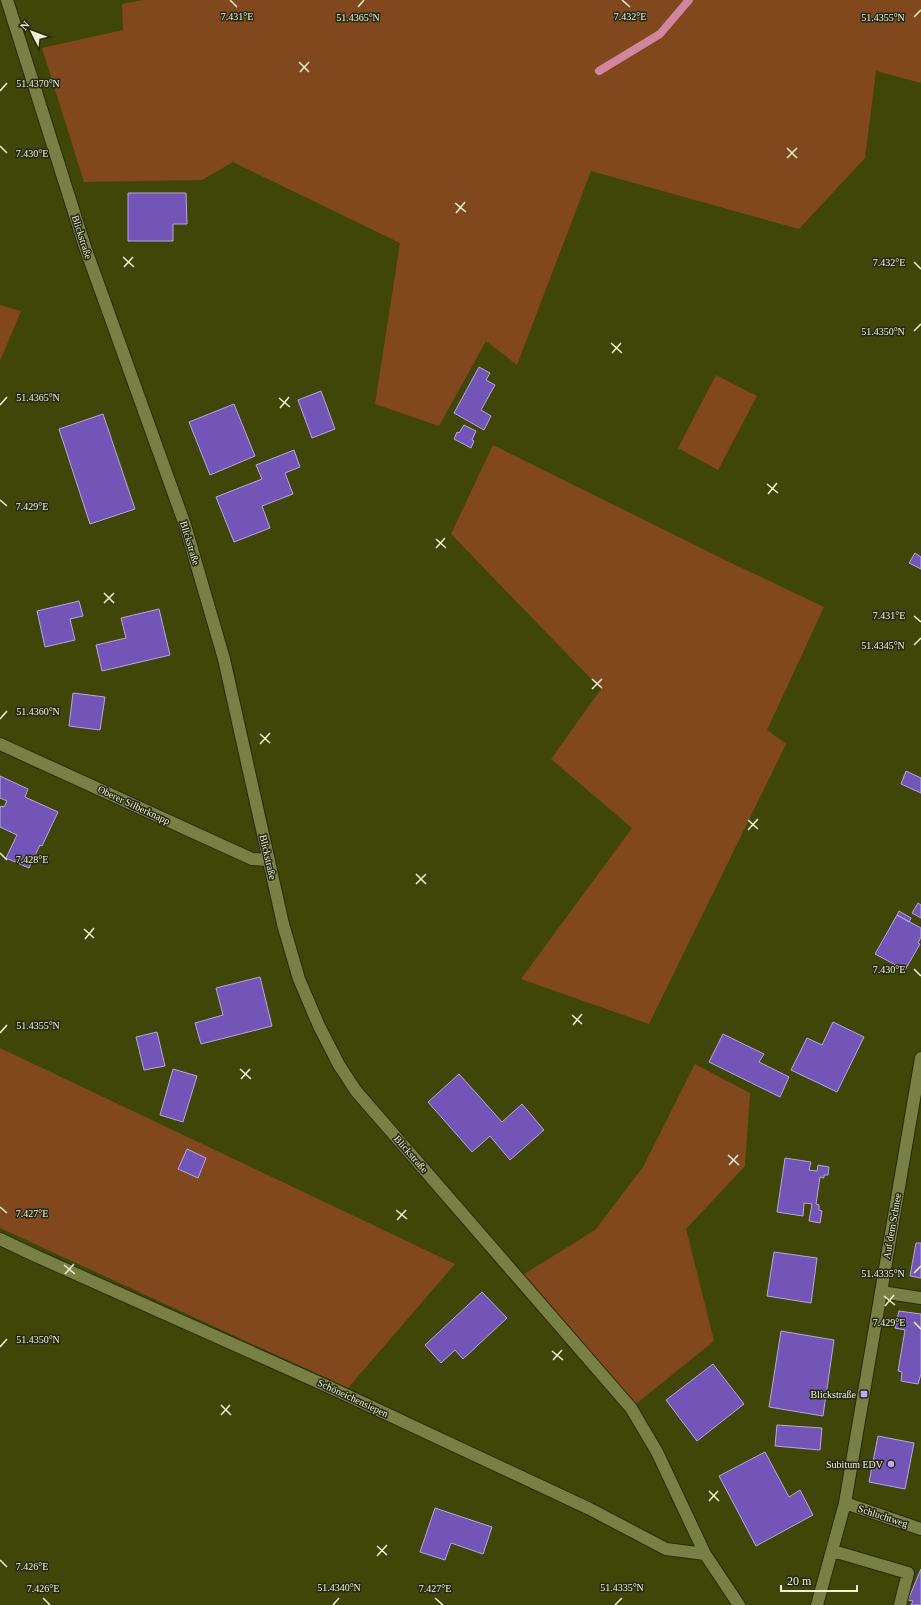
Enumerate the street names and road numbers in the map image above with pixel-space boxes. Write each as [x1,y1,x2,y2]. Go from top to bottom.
street label: Blickstraße [70,214,94,261]
street label: Blickstraße [178,520,202,567]
street label: Oberer Silberknapp [96,783,172,827]
street label: Blickstraße [258,834,279,881]
street label: Blickstraße [392,1133,430,1175]
street label: Auf dem Schnee [881,1192,903,1260]
street label: Schöneichensiepen [316,1377,390,1419]
street label: Schluchtweg [857,1503,909,1529]

